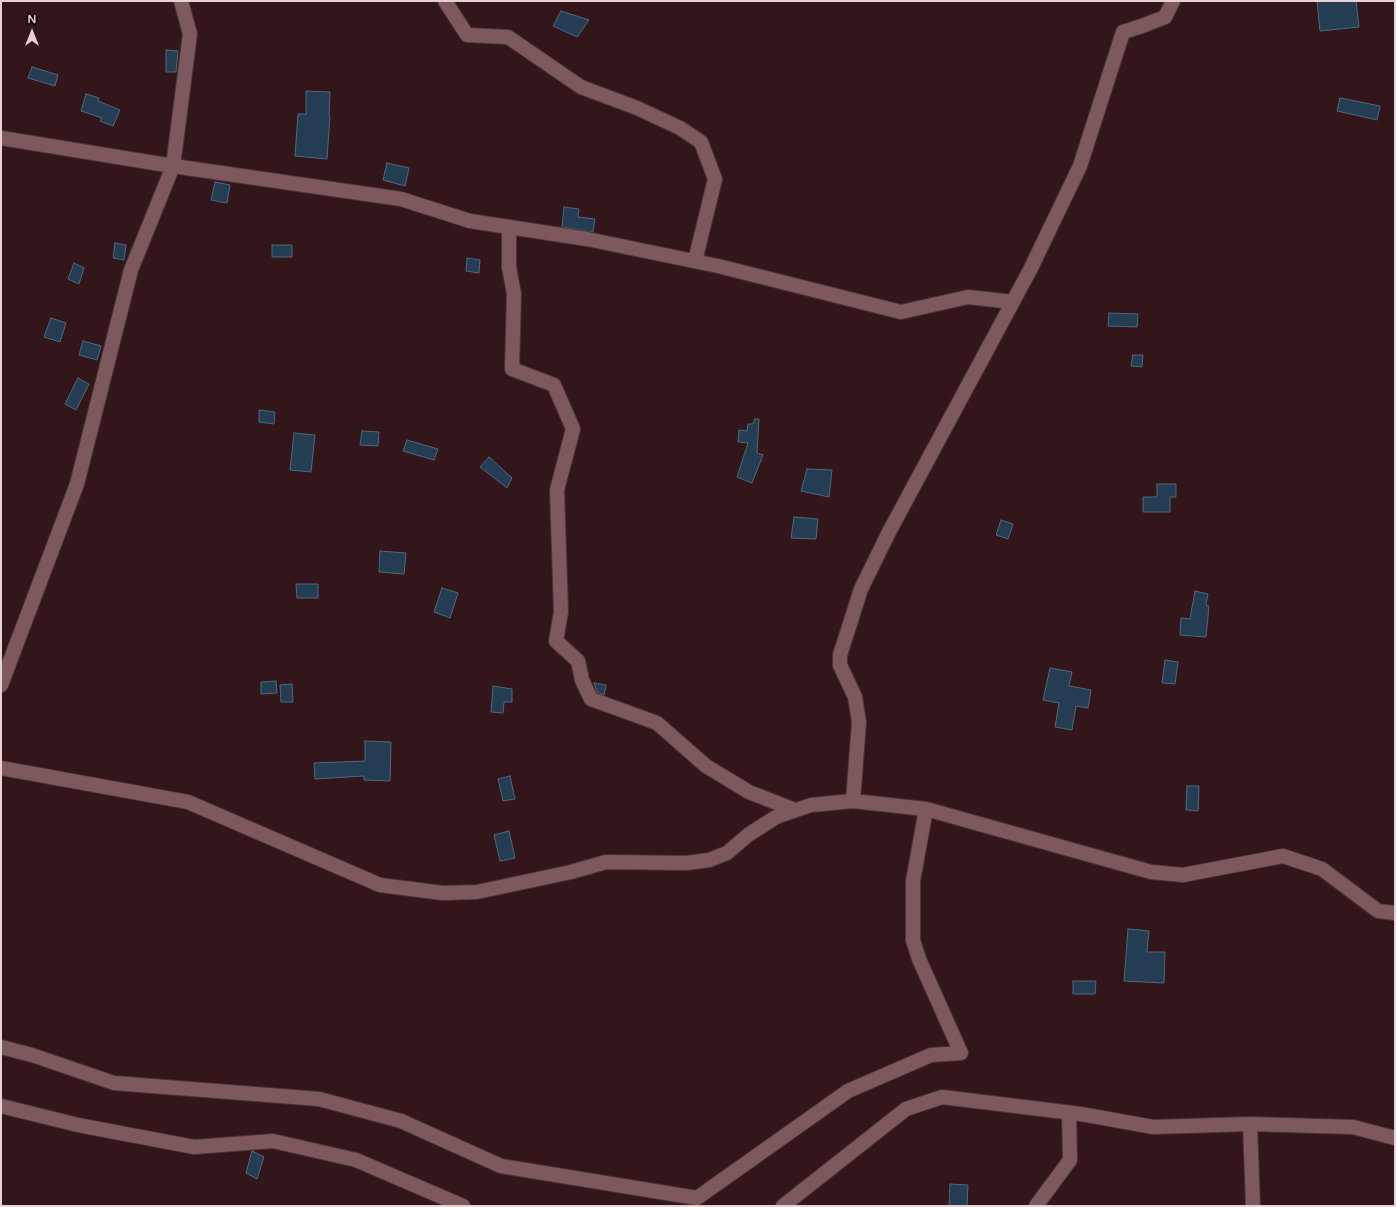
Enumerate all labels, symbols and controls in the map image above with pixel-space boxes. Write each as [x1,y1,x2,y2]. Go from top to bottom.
north arrow [12,12,52,52]
text: N [28,13,36,26]

